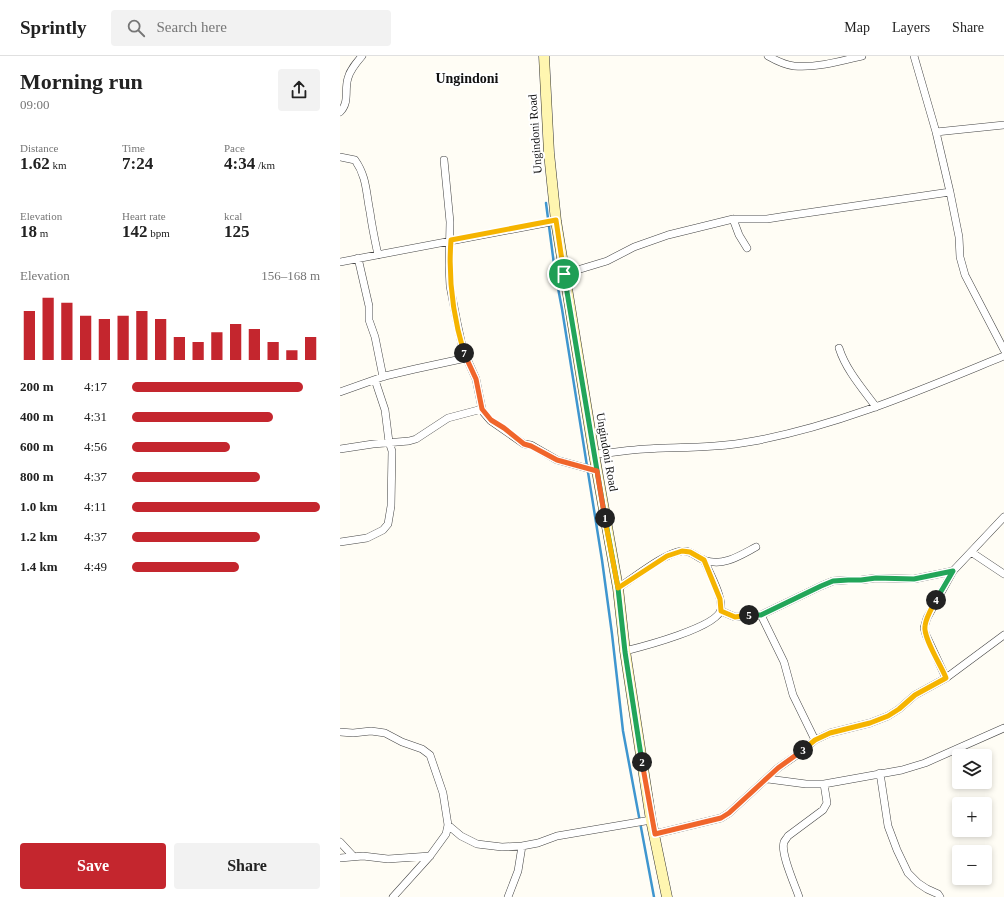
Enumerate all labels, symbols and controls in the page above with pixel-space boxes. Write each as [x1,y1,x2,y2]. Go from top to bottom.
search box [111,10,391,46]
text: Sprintly [20,17,87,38]
icon: search [125,17,147,39]
text: Search here [157,19,227,35]
text: Map [844,20,870,35]
text: Layers [892,20,930,35]
text: Share [952,20,984,35]
text: Morning run [20,69,143,94]
button: share [278,69,320,111]
district label: Ungindoni [435,71,499,86]
street label: Ungindoni Road [525,94,545,174]
text: 09:00 [20,97,50,112]
text: Distance [20,142,58,154]
text: Time [122,142,145,154]
text: Pace [224,142,245,154]
text: 1.62 [20,154,50,173]
text: 7:24 [122,154,153,173]
text: 4:34 [224,154,255,173]
text: km [50,159,67,171]
text: /km [255,159,275,171]
text: Elevation [20,210,62,222]
text: Heart rate [122,210,166,222]
text: kcal [224,210,242,222]
text: 18 [20,222,37,241]
text: 142 [122,222,148,241]
text: 125 [224,222,250,241]
text: m [37,227,48,239]
text: bpm [148,227,170,239]
pin [547,257,581,291]
icon: arrive [553,263,575,285]
text: Elevation [20,268,70,283]
text: 156–168 m [261,268,320,283]
pin: 7 [454,343,474,363]
text: 7 [461,347,467,359]
text: 200 m [20,379,54,394]
text: 4:17 [84,379,107,394]
text: 400 m [20,409,54,424]
text: 4:31 [84,409,107,424]
street label: Ungindoni Road [593,412,621,492]
text: 600 m [20,439,54,454]
text: 4:56 [84,439,107,454]
text: 800 m [20,469,54,484]
text: 4:37 [84,469,107,484]
text: 1.0 km [20,499,58,514]
text: 4:11 [84,499,107,514]
pin: 1 [595,508,615,528]
text: 1 [602,512,608,524]
text: 1.2 km [20,529,58,544]
text: 4:37 [84,529,107,544]
text: 1.4 km [20,559,58,574]
text: 4:49 [84,559,107,574]
pin: 4 [926,590,946,610]
text: 4 [933,594,939,606]
pin: 5 [739,605,759,625]
text: 5 [746,609,752,621]
pin: 3 [793,740,813,760]
text: 3 [800,744,806,756]
map controls [952,749,992,885]
button: layers [952,749,992,789]
pin: 2 [632,752,652,772]
text: 2 [639,756,645,768]
button: + [952,797,992,837]
button: Save [20,843,166,889]
button: Share [174,843,320,889]
button: − [952,845,992,885]

